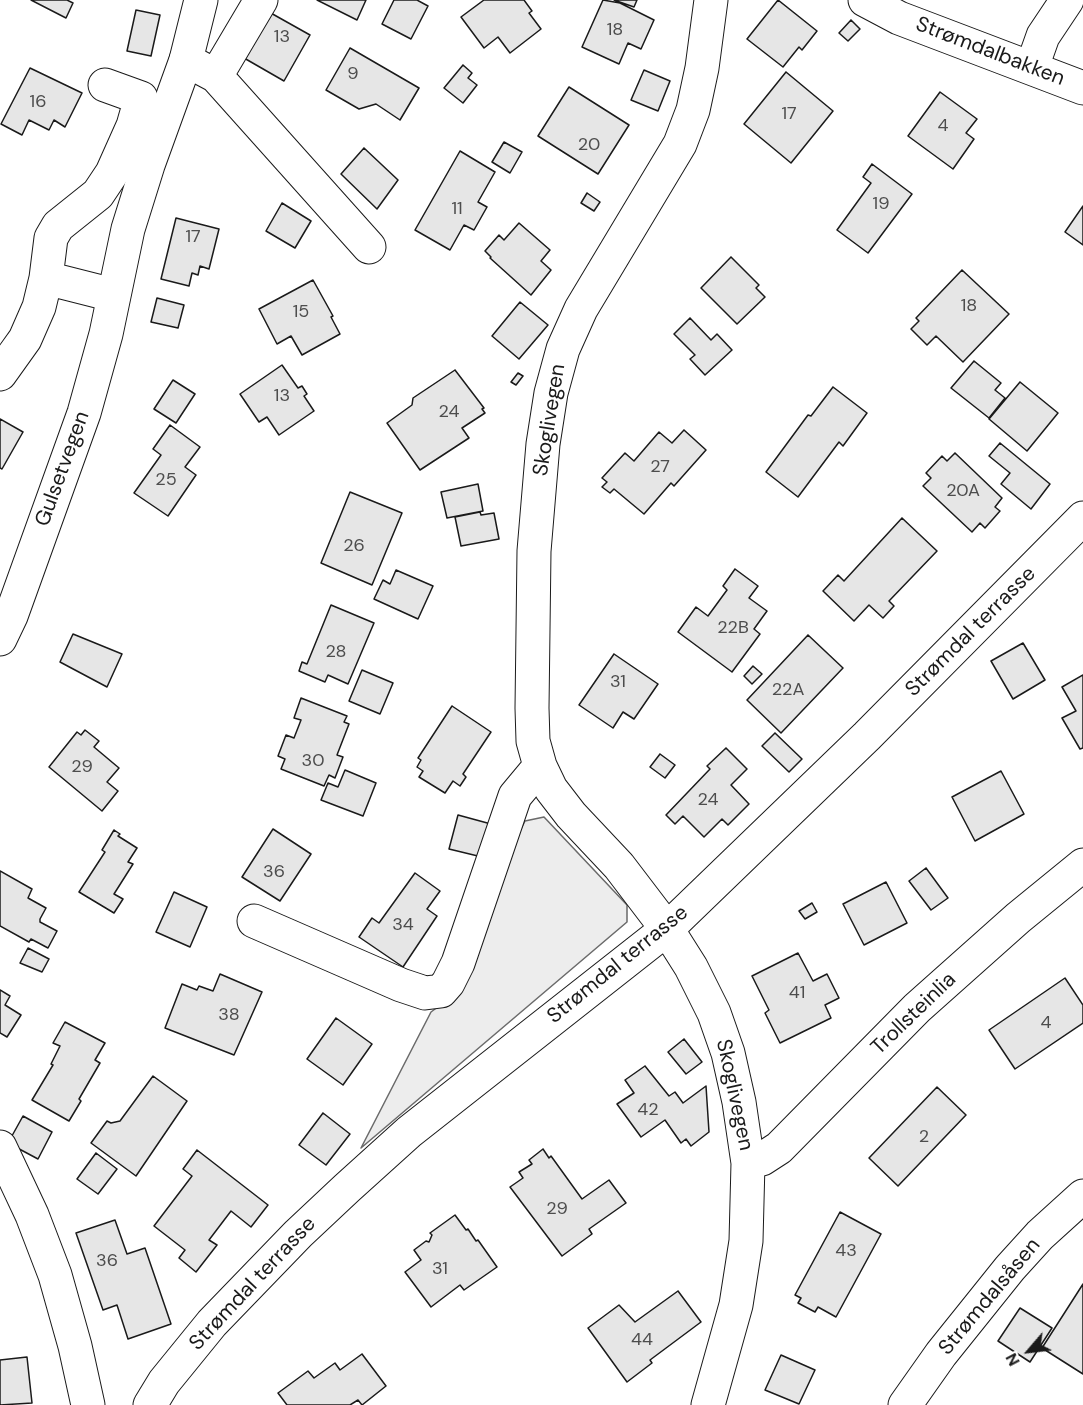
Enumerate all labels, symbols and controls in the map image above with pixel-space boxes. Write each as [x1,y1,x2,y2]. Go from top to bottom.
street label: Strømdalbakken [912,12,1068,92]
house number: 18 [607,19,623,41]
house number: 13 [274,26,290,48]
house number: 9 [347,63,359,85]
house number: 16 [30,91,46,113]
house number: 17 [781,103,797,125]
house number: 4 [938,115,948,137]
house number: 20 [578,134,600,156]
house number: 19 [873,193,889,215]
house number: 11 [451,198,463,220]
house number: 17 [185,226,201,248]
house number: 18 [961,295,977,317]
house number: 15 [293,301,309,323]
street label: Skoglivegen [529,362,571,478]
house number: 13 [274,385,290,407]
house number: 24 [439,401,459,423]
street label: Gulsetvegen [31,408,95,530]
house number: 27 [650,456,670,478]
house number: 25 [155,469,177,491]
house number: 20A [946,480,980,502]
house number: 26 [343,535,365,557]
street label: Strømdal terrasse [901,562,1041,702]
house number: 22B [717,617,749,639]
house number: 28 [325,641,347,663]
house number: 31 [610,671,626,693]
house number: 22A [772,679,804,701]
house number: 30 [302,750,324,772]
house number: 29 [71,756,93,778]
house number: 24 [698,789,718,811]
house number: 36 [263,861,285,883]
street label: Strømdal terrasse [543,901,693,1029]
house number: 34 [392,914,414,936]
street label: Trollsteinlia [866,967,962,1061]
house number: 41 [789,982,805,1004]
house number: 38 [218,1004,240,1026]
house number: 4 [1041,1012,1051,1034]
street label: Skoglivegen [710,1037,758,1153]
house number: 42 [637,1099,659,1121]
house number: 2 [919,1126,929,1148]
house number: 29 [546,1198,568,1220]
street label: Strømdal terrasse [185,1212,321,1356]
street label: Strømdalsåsen [934,1233,1046,1361]
house number: 43 [835,1240,857,1262]
house number: 36 [96,1250,118,1272]
house number: 31 [432,1258,448,1280]
north arrow [999,1321,1059,1381]
house number: 44 [631,1329,653,1351]
text: N [1001,1350,1025,1370]

